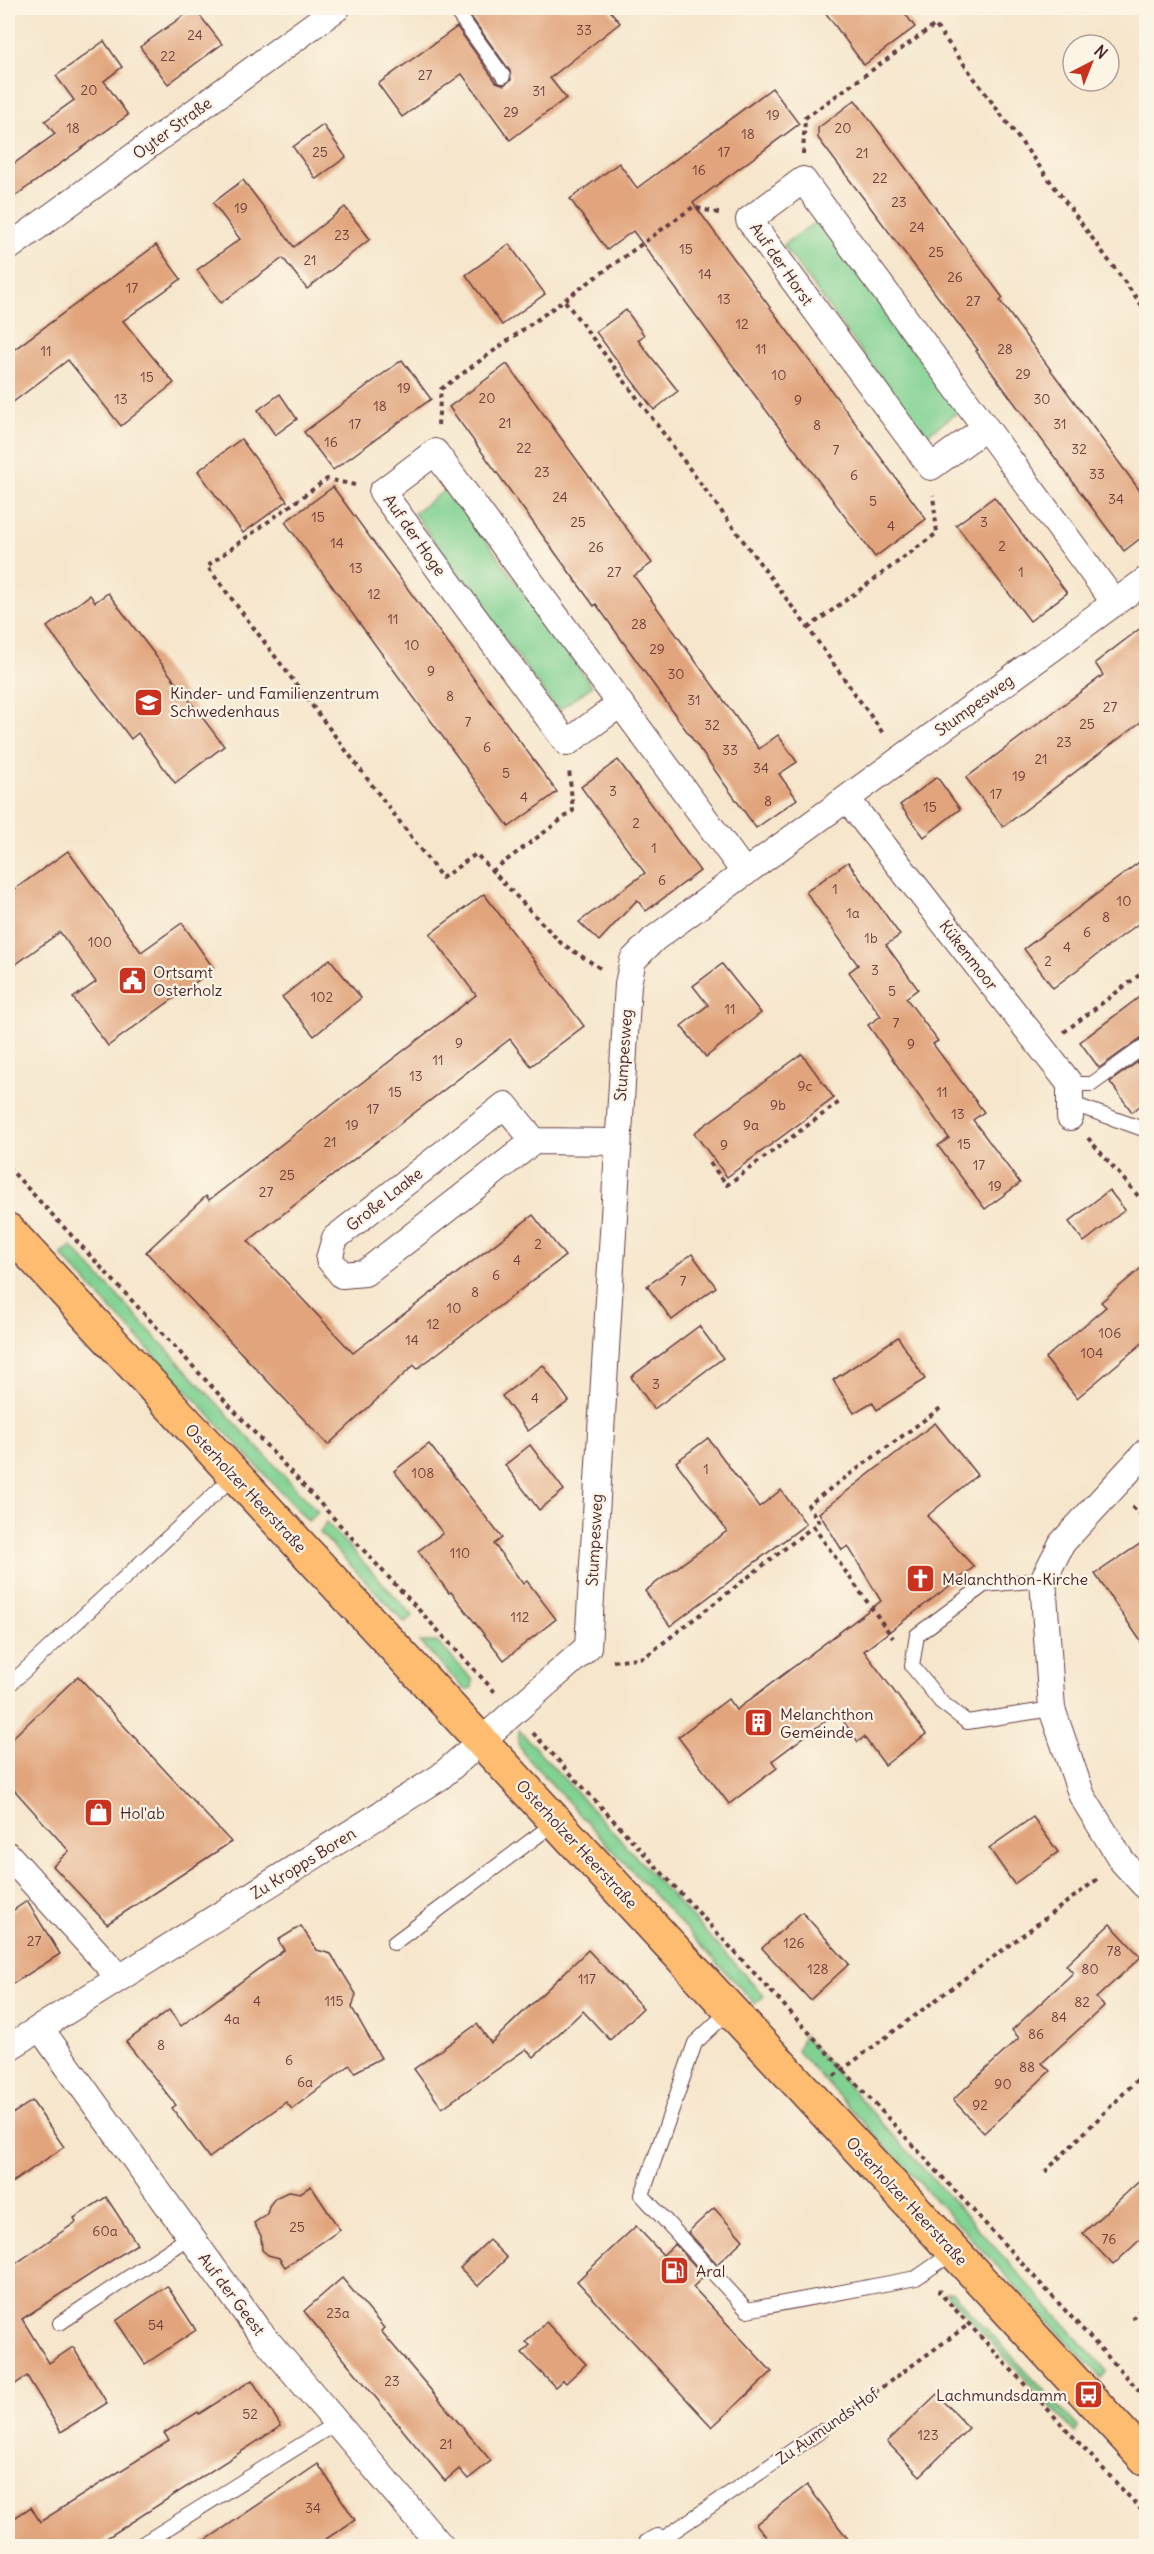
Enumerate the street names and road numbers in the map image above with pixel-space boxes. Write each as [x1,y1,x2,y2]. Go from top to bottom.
street label: Oyter Straße [129,93,215,163]
street label: Auf der Horst [746,219,818,310]
street label: Auf der Hoge [380,490,450,580]
street label: Stumpesweg [931,670,1017,740]
street label: Kükenmoor [935,916,1003,994]
street label: Stumpesweg [610,1008,636,1102]
street label: Große Laake [342,1163,426,1235]
street label: Osterholzer Heerstraße [181,1419,311,1557]
street label: Stumpesweg [582,1493,606,1587]
street label: Osterholzer Heerstraße [512,1775,642,1913]
street label: Zu Kropps Boren [247,1823,359,1903]
street label: Osterholzer Heerstraße [842,2132,972,2270]
street label: Auf der Geest [194,2249,270,2340]
street label: Zu Aumunds Hof [772,2383,883,2469]

